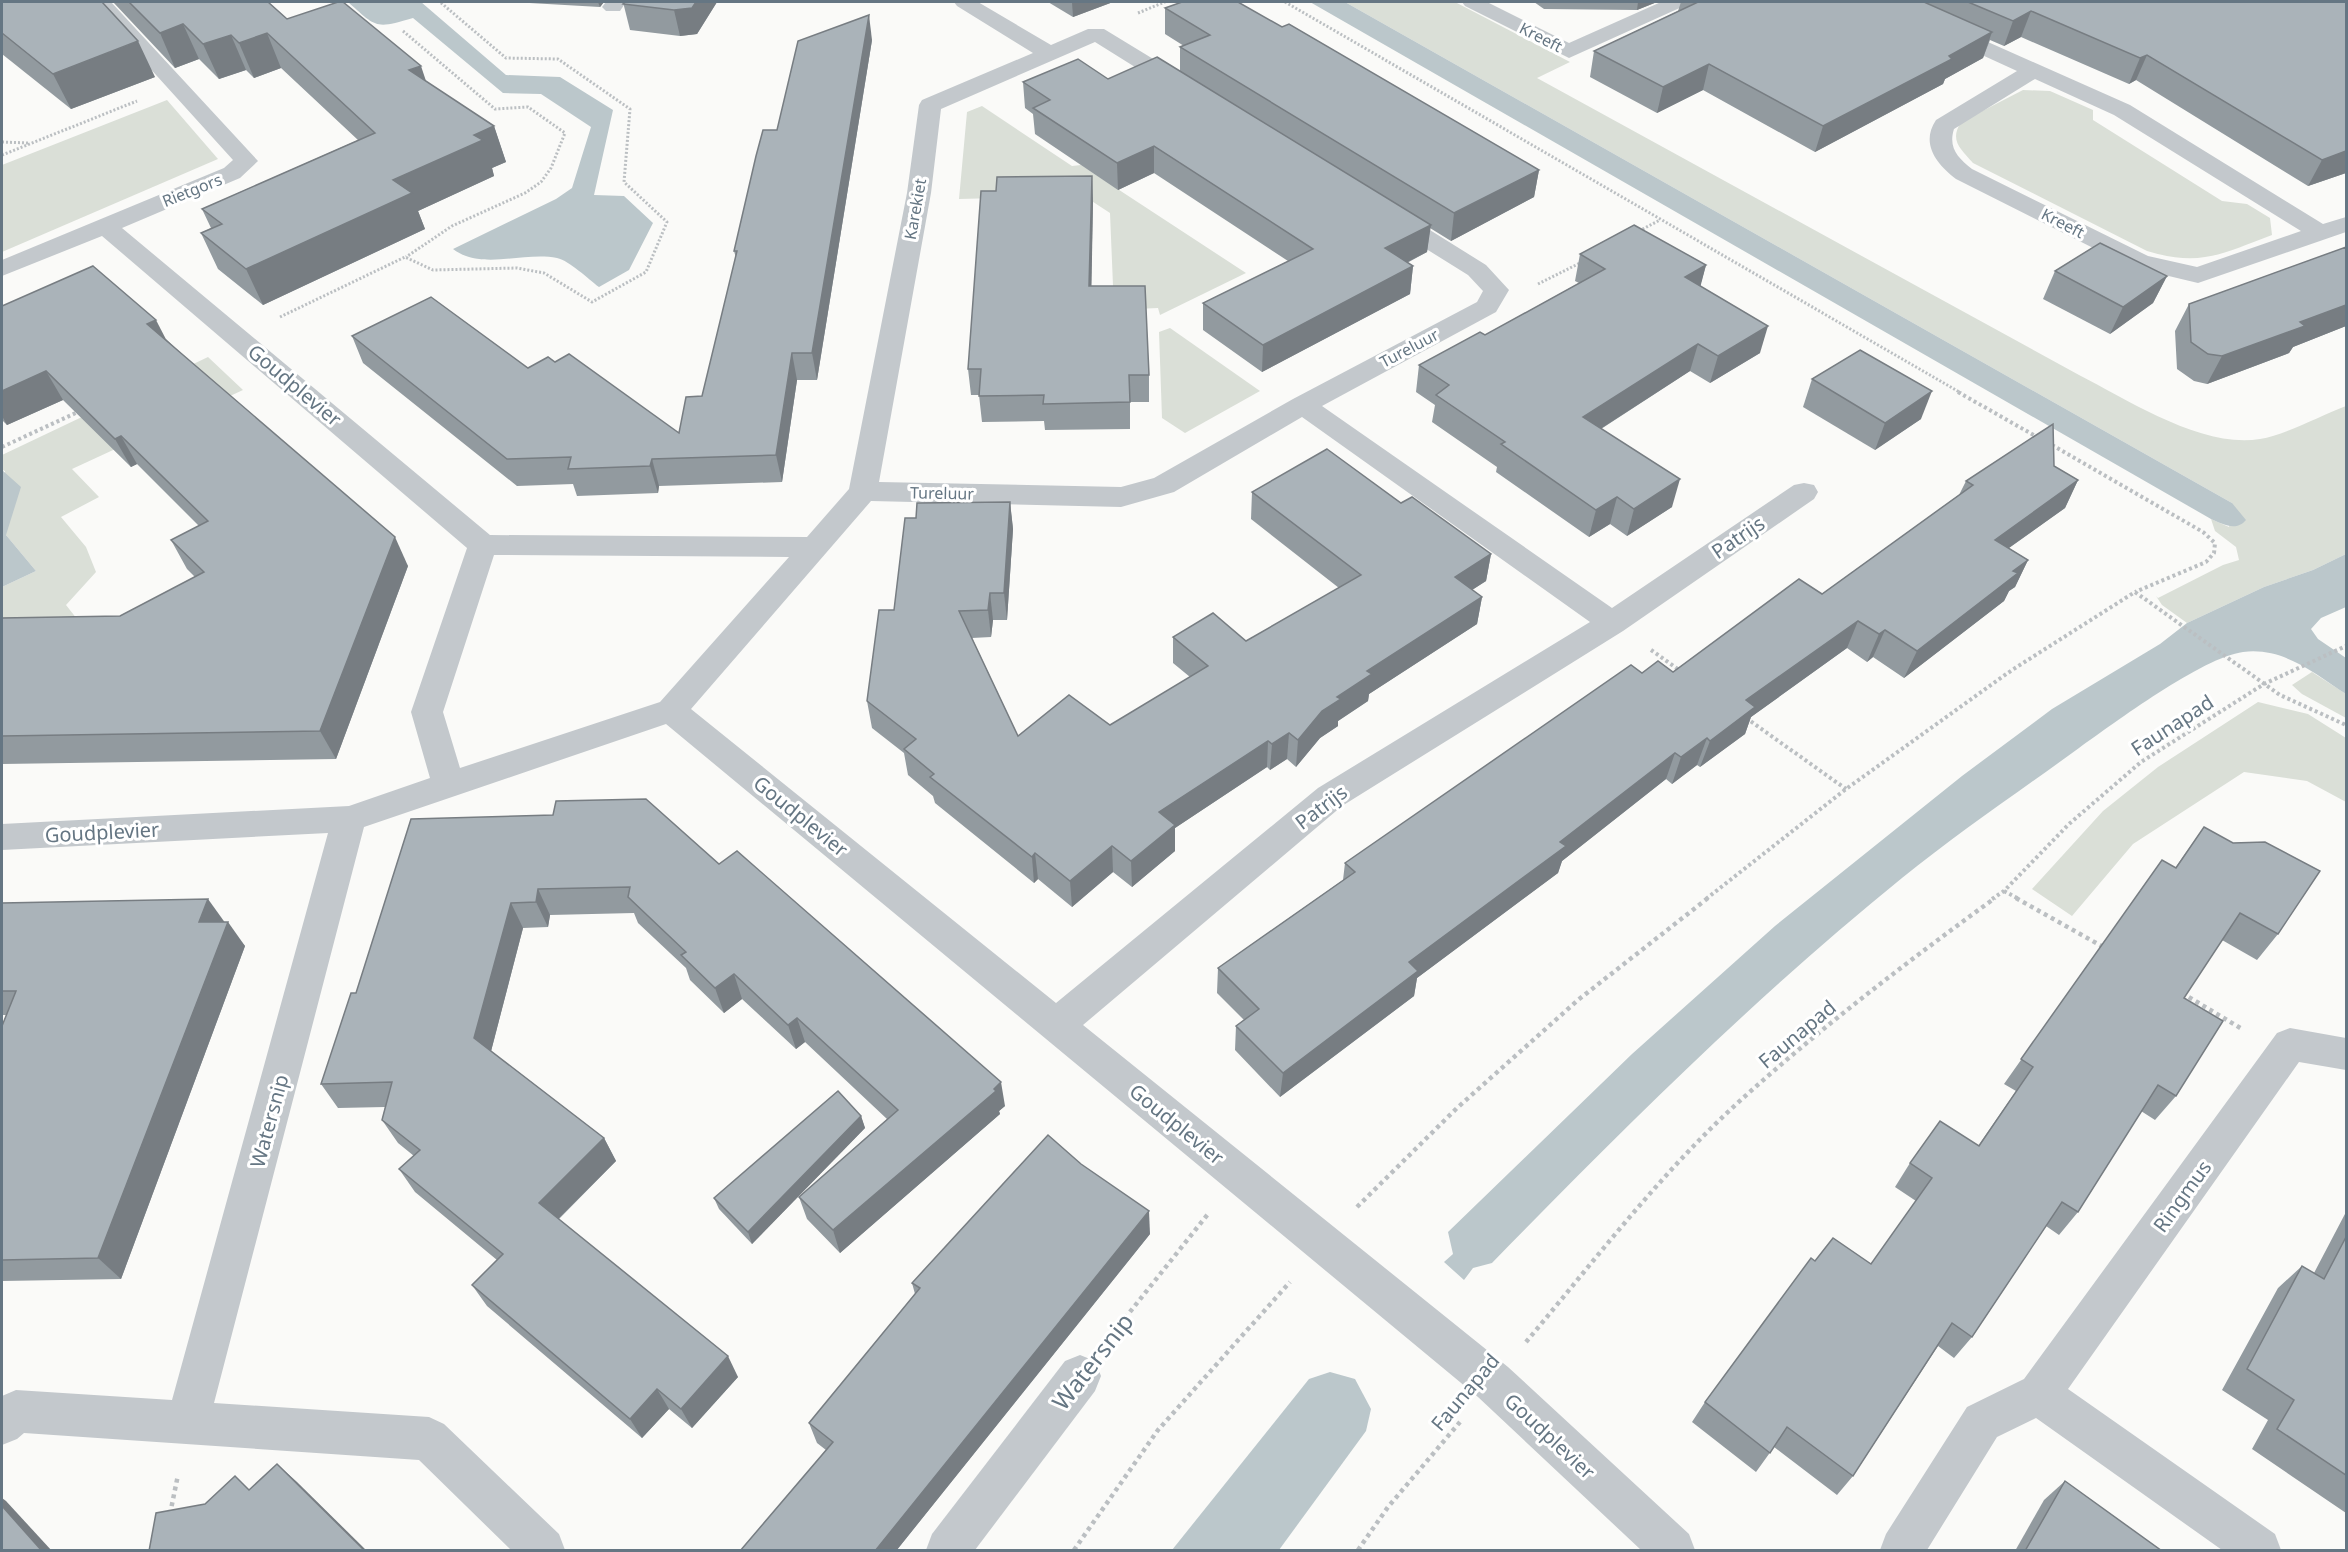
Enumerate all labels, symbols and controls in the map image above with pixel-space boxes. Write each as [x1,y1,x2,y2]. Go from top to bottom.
street label: Kreeft [1516,17,1566,57]
street label: Rietgors [159,168,225,212]
street label: Karekiet [899,177,931,241]
street label: Kreeft [2038,203,2088,243]
street label: Tureluur [1376,323,1443,373]
street label: Goudplevier [242,338,348,432]
street label: Tureluur [910,481,974,505]
street label: Patrijs [1706,509,1770,565]
street label: Faunapad [2125,688,2219,762]
street label: Goudplevier [748,769,854,863]
street label: Patrijs [1289,779,1353,835]
street label: Goudplevier [44,816,160,848]
street label: Faunapad [1753,994,1841,1074]
street label: Watersnip [244,1071,294,1171]
street label: Goudplevier [1124,1077,1230,1171]
street label: Ringmus [2147,1155,2217,1237]
street label: Watersnip [1044,1306,1140,1416]
street label: Faunapad [1425,1348,1505,1436]
street label: Goudplevier [1499,1387,1601,1485]

